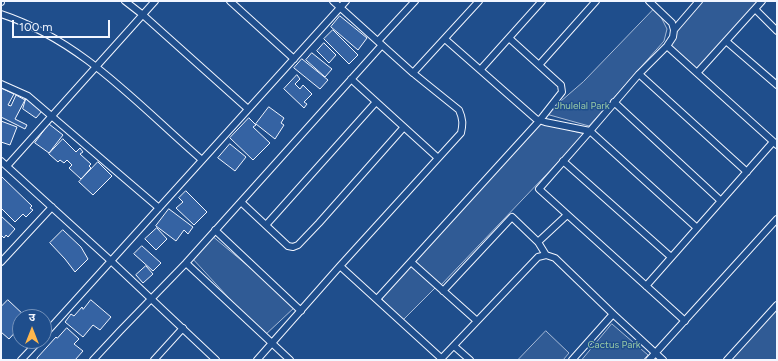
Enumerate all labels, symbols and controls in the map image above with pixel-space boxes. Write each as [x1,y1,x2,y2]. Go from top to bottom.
scale bar [14,12,112,38]
text: 100 m [19,20,53,34]
park label: Jhulelal Park [555,100,609,112]
north arrow [12,309,52,349]
text: उ [29,311,35,324]
park label: Cactus Park [587,339,641,351]

